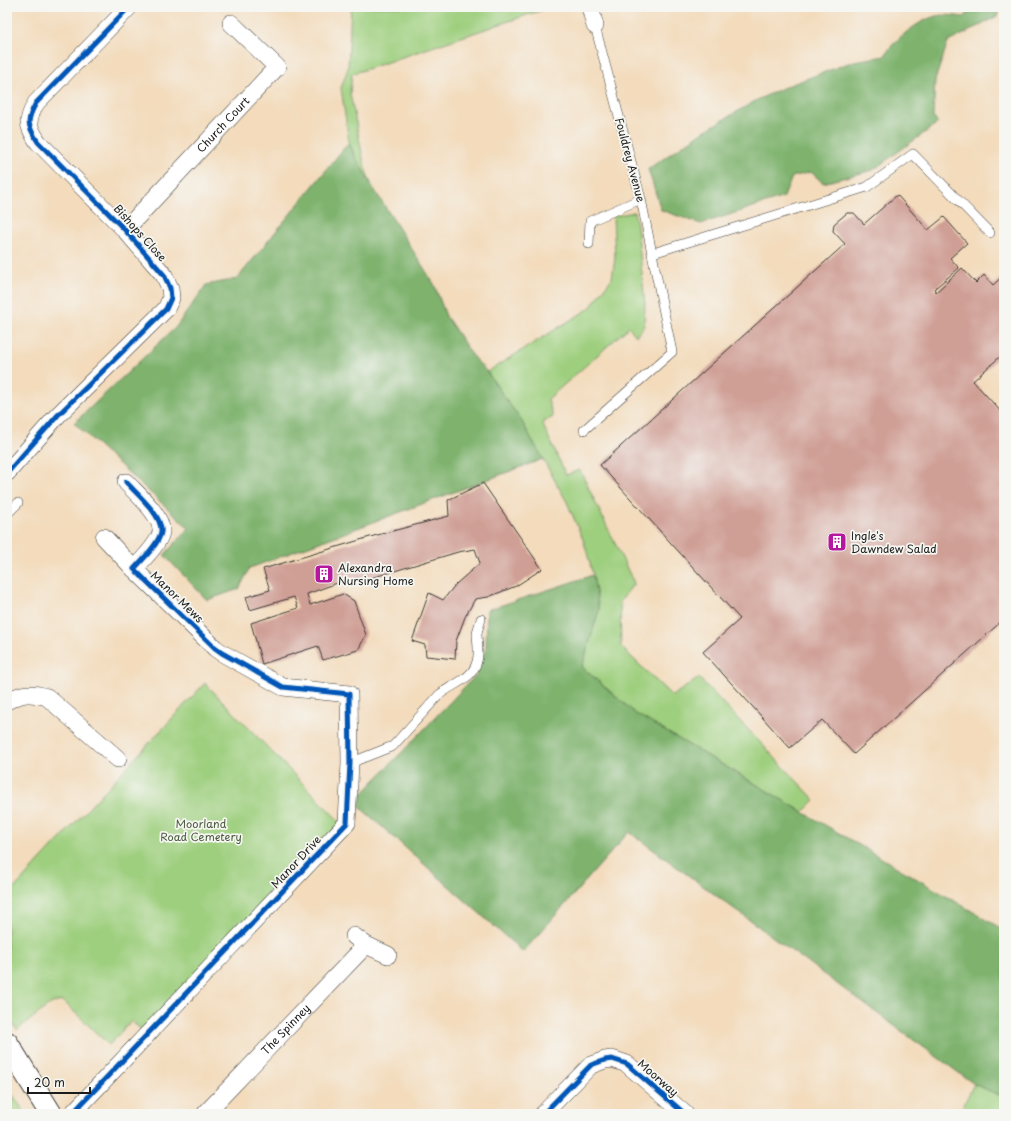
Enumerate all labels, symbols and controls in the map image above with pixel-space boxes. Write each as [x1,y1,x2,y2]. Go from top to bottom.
street label: Church Court [192,92,254,156]
street label: Fouldrey Avenue [611,116,650,204]
street label: Bishops Close [110,200,171,265]
place label: Ingle's Dawndew Salad [851,527,937,557]
building icon: Ingle's Dawndew Salad [826,531,848,553]
place label: Alexandra Nursing Home [338,559,414,589]
building icon: Alexandra Nursing Home [313,563,335,585]
street label: Manor Mews [147,567,208,626]
park label: Moorland Road Cemetery [160,815,242,845]
street label: Manor Drive [267,831,325,892]
street label: The Spinney [257,1000,314,1058]
street label: Moorway [634,1055,682,1100]
scale bar [28,1069,90,1095]
text: 20 m [34,1073,65,1091]

